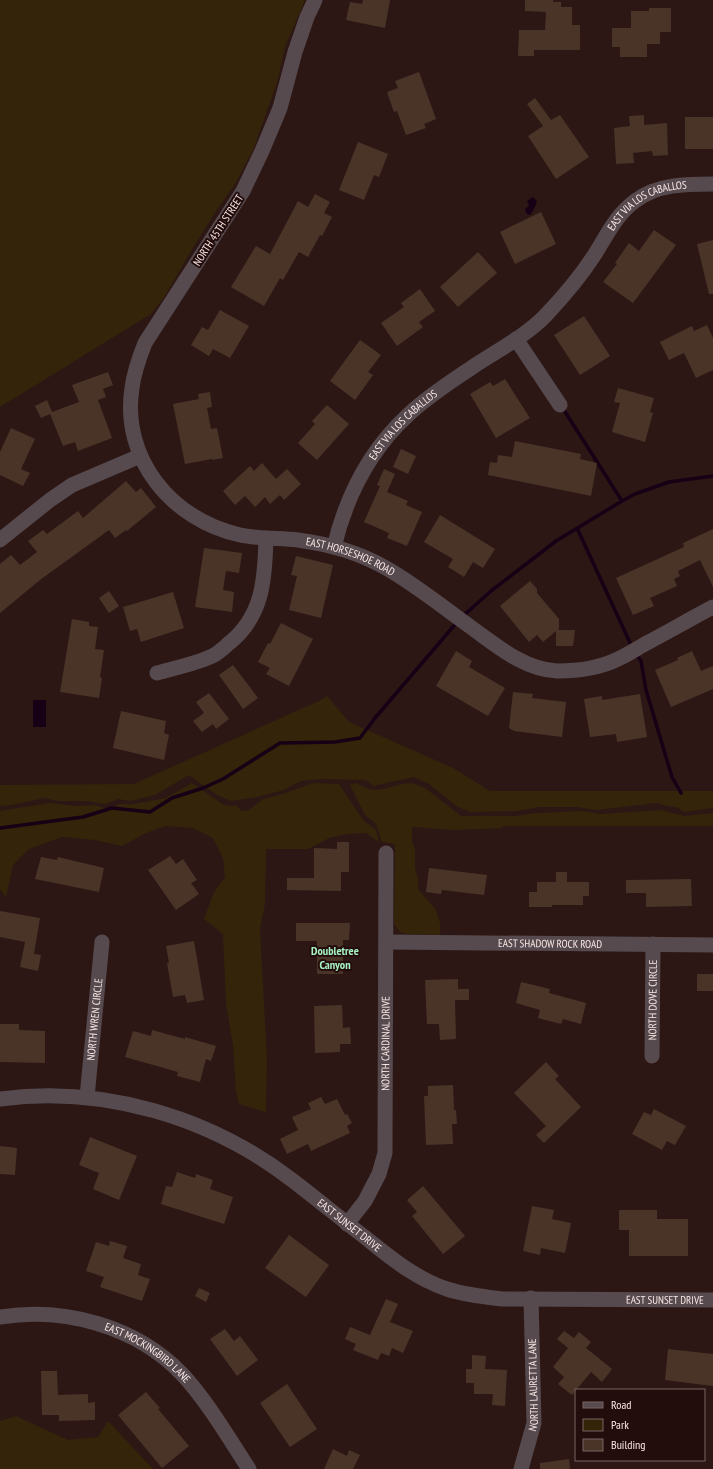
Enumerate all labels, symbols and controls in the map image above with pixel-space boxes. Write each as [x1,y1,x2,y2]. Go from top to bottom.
street label: EAST VIA LOS CABALLOS [604,178,687,233]
street label: NORTH 45TH STREET [190,192,246,268]
street label: EAST VIA LOS CABALLOS [366,386,440,462]
street label: EAST HORSESHOE ROAD [305,534,398,579]
street label: EAST SHADOW ROCK ROAD [498,936,602,951]
district label: Doubletree Canyon [311,943,359,972]
street label: NORTH DOVE CIRCLE [645,959,660,1040]
street label: NORTH WREN CIRCLE [84,977,105,1061]
street label: NORTH CARDINAL DRIVE [378,996,393,1091]
street label: EAST SUNSET DRIVE [315,1196,385,1255]
street label: EAST SUNSET DRIVE [626,1293,704,1307]
street label: EAST MOCKINGBIRD LANE [103,1319,194,1386]
street label: NORTH LAURETTA LANE [525,1338,541,1433]
legend [575,1389,705,1461]
text: Road [611,1397,631,1412]
text: Park [611,1417,629,1432]
text: Building [611,1437,646,1452]

